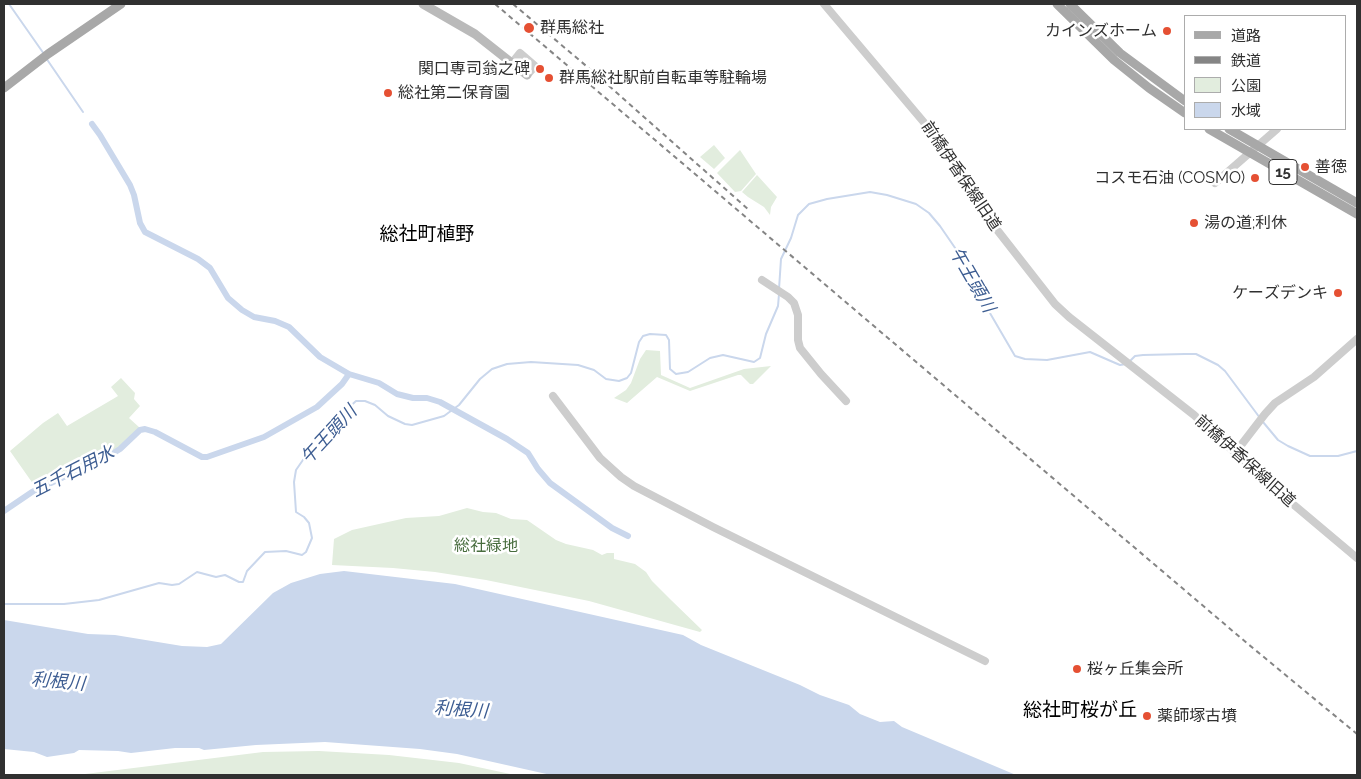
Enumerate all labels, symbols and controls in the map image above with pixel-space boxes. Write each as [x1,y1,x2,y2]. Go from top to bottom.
legend [1184,15,1346,130]
place label: 群馬総社 [540,18,604,38]
marker: 群馬総社 [522,21,536,35]
place label: カインズホーム [1045,21,1157,41]
marker: カインズホーム [1161,25,1173,37]
text: 道路 [1231,27,1261,45]
text: 鉄道 [1231,52,1261,70]
place label: 関口専司翁之碑 [418,59,530,79]
marker: 関口専司翁之碑 [534,63,546,75]
place label: 群馬総社駅前自転車等駐輪場 [559,68,767,88]
marker: 群馬総社駅前自転車等駐輪場 [543,72,555,84]
text: 公園 [1231,77,1261,95]
place label: 総社第二保育園 [398,83,510,103]
marker: 総社第二保育園 [382,87,394,99]
text: 水域 [1231,102,1261,120]
street label: 前橋伊香保線旧道 [917,118,1005,234]
place label: 善徳 [1315,157,1347,177]
road number: 15 [1269,160,1297,184]
marker: 善徳 [1299,161,1311,173]
place label: コスモ石油 (COSMO) [1094,168,1245,188]
marker: コスモ石油 (COSMO) [1249,172,1261,184]
place label: 湯の道;利休 [1204,213,1287,233]
marker: 湯の道;利休 [1188,217,1200,229]
district label: 総社町植野 [380,223,474,245]
water label: 午王頭川 [945,243,999,317]
place label: ケーズデンキ [1232,283,1328,303]
marker: ケーズデンキ [1332,287,1344,299]
water label: 午王頭川 [297,401,361,469]
street label: 前橋伊香保線旧道 [1191,411,1299,511]
water label: 五千石用水 [28,442,118,502]
park label: 総社緑地 [454,536,518,556]
place label: 桜ヶ丘集会所 [1087,659,1183,679]
marker: 桜ヶ丘集会所 [1071,663,1083,675]
water label: 利根川 [30,669,86,695]
water label: 利根川 [433,697,489,723]
district label: 総社町桜が丘 [1023,699,1137,721]
place label: 薬師塚古墳 [1157,706,1237,726]
marker: 薬師塚古墳 [1141,710,1153,722]

